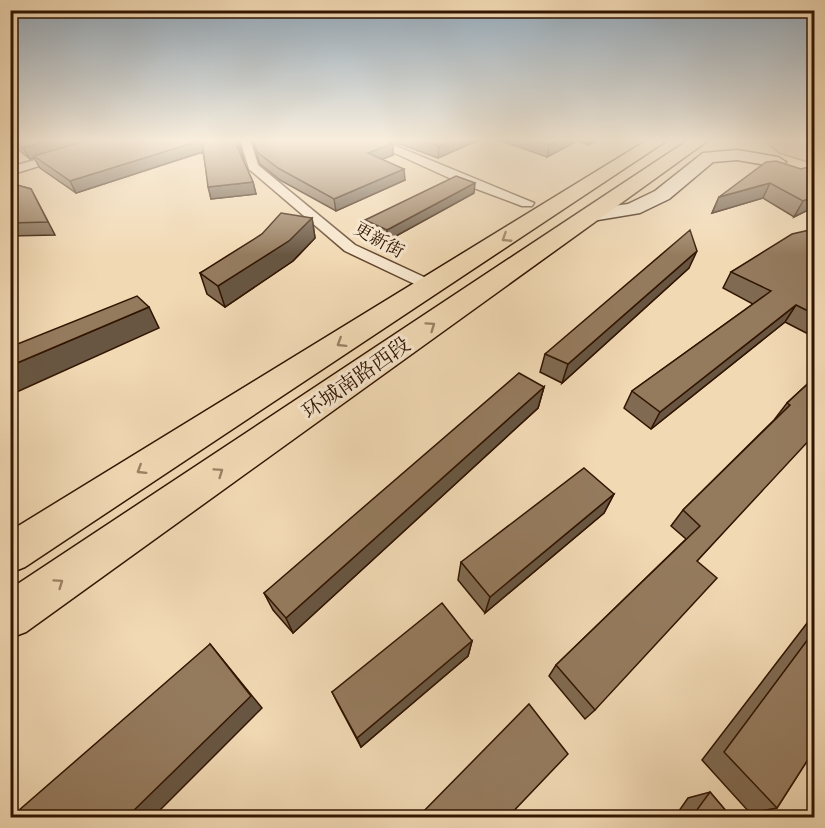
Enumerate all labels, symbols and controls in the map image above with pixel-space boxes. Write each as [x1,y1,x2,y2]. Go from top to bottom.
street label: 更新街 [350,217,408,263]
one-way arrow [502,231,512,243]
one-way arrow [425,322,436,333]
street label: 环城南路西段 [297,331,415,425]
one-way arrow [337,336,348,347]
one-way arrow [137,463,148,474]
one-way arrow [212,468,223,479]
one-way arrow [52,579,63,590]

